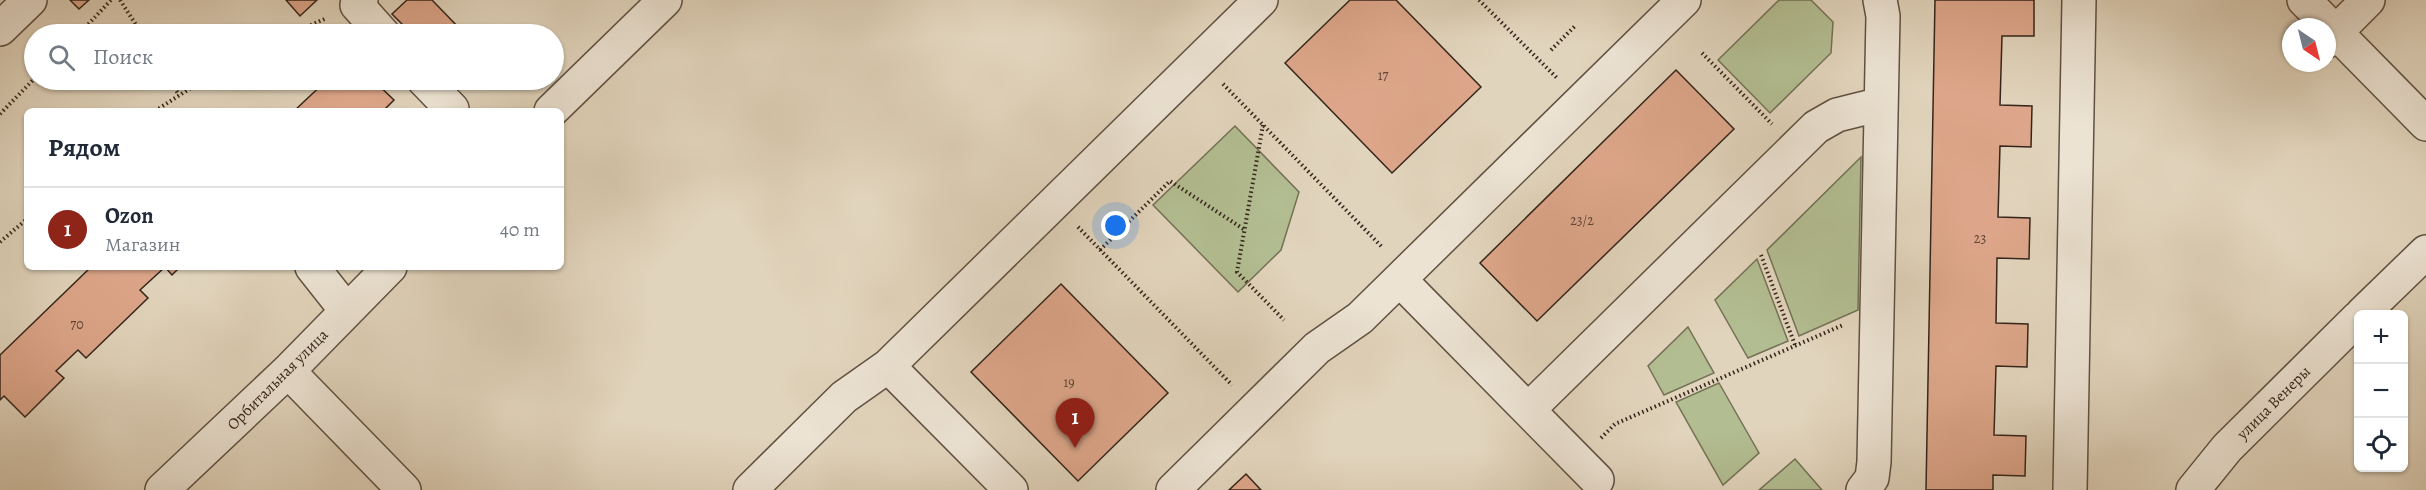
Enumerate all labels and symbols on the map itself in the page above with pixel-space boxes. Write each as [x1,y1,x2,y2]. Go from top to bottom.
north arrow [2282,18,2336,72]
house number: 17 [1378,66,1388,85]
your location [1101,211,1130,240]
house number: 23/2 [1570,211,1594,230]
house number: 23 [1974,229,1986,248]
house number: 70 [70,315,84,334]
street label: Орбитальная улица [222,324,334,435]
street label: улица Венеры [2231,361,2316,445]
house number: 19 [1063,373,1075,392]
pin: 1 [1056,398,1094,448]

